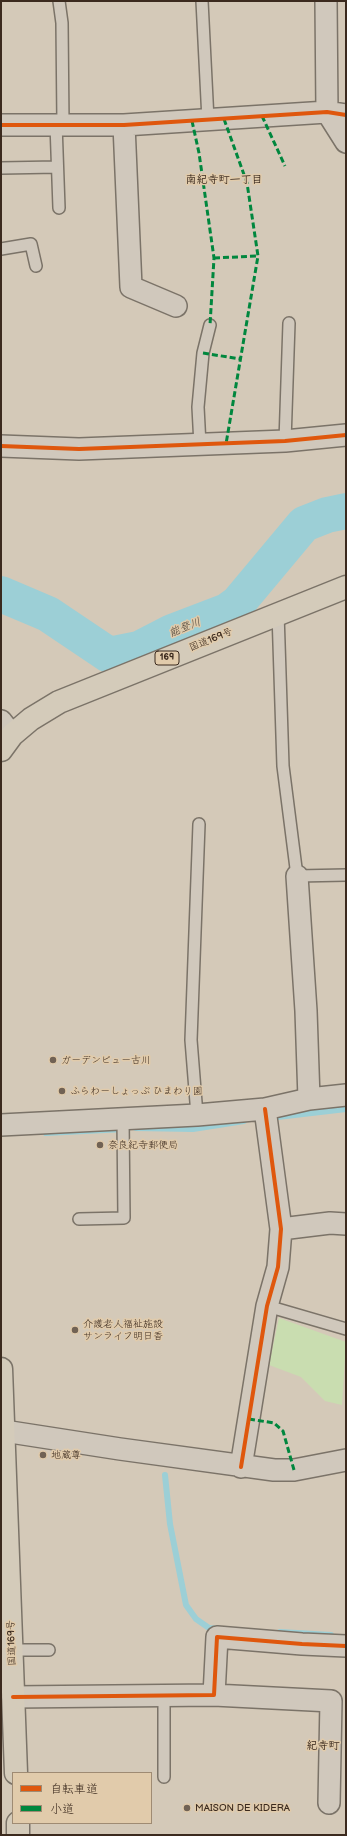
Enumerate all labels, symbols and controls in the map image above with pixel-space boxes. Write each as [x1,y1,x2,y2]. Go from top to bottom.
district label: 南紀寺町一丁目 [186,173,262,187]
water label: 能登川 [167,616,203,640]
street label: 国道169号 [188,626,234,654]
road number: 169 [155,651,179,665]
place label: ガーデンビュー古川 [61,1054,151,1066]
marker: ガーデンビュー古川 [48,1055,58,1065]
place label: ふらわーしょっぷ ひまわり園 [70,1085,203,1097]
marker: ふらわーしょっぷ ひまわり園 [57,1086,67,1096]
place label: 奈良紀寺郵便局 [108,1139,178,1151]
marker: 奈良紀寺郵便局 [95,1140,105,1150]
place label: 介護老人福祉施設 サンライフ明日香 [83,1318,163,1342]
marker: 介護老人福祉施設 サンライフ明日香 [70,1325,80,1335]
place label: 地蔵尊 [51,1449,81,1461]
marker: 地蔵尊 [38,1450,48,1460]
street label: 国道169号 [5,1620,19,1666]
district label: 紀寺町 [307,1739,339,1753]
legend [12,1772,152,1824]
text: 自転車道 [50,1782,98,1797]
text: 小道 [50,1802,74,1817]
place label: MAISON DE KIDERA [195,1802,290,1814]
marker: MAISON DE KIDERA [182,1803,192,1813]

